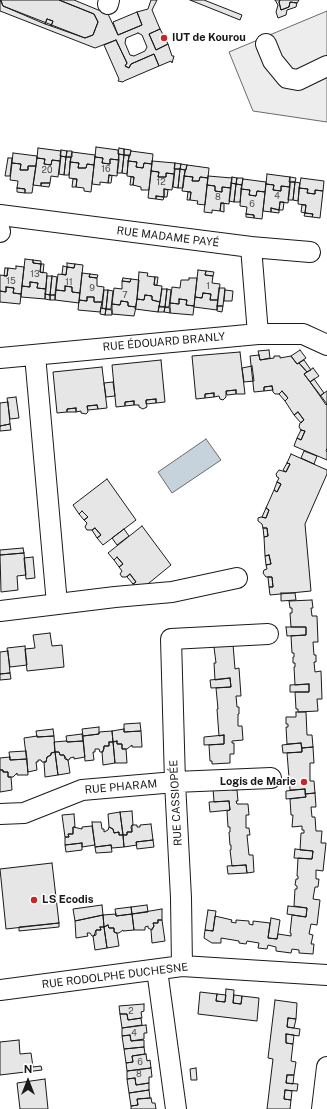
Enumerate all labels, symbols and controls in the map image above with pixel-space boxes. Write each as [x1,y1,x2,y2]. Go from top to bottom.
place label: IUT de Kourou [172,31,246,45]
marker: IUT de Kourou [159,33,169,43]
house number: 16 [101,164,111,174]
house number: 20 [42,165,52,175]
house number: 12 [156,177,166,187]
house number: 4 [274,191,280,201]
house number: 8 [215,192,221,202]
house number: 6 [249,199,255,209]
street label: RUE MADAME PAYÉ [116,224,220,250]
house number: 13 [30,269,40,279]
house number: 15 [6,276,16,286]
house number: 11 [65,277,73,287]
house number: 1 [206,281,210,291]
house number: 9 [89,283,95,293]
house number: 7 [122,290,128,300]
street label: RUE ÉDOUARD BRANLY [102,330,226,354]
street label: RUE CASSIOPÉE [167,760,185,846]
place label: Logis de Marie [220,775,296,789]
street label: RUE PHARAM [84,777,158,797]
marker: Logis de Marie [299,777,309,787]
place label: LS Ecodis [42,893,93,907]
marker: LS Ecodis [29,895,39,905]
street label: RUE RODOLPHE DUCHESNE [41,960,189,992]
house number: 2 [128,1006,134,1016]
house number: 4 [131,1028,137,1038]
house number: 6 [137,1057,143,1067]
north arrow [8,1061,48,1101]
text: N [24,1063,32,1075]
house number: 8 [136,1069,142,1079]

